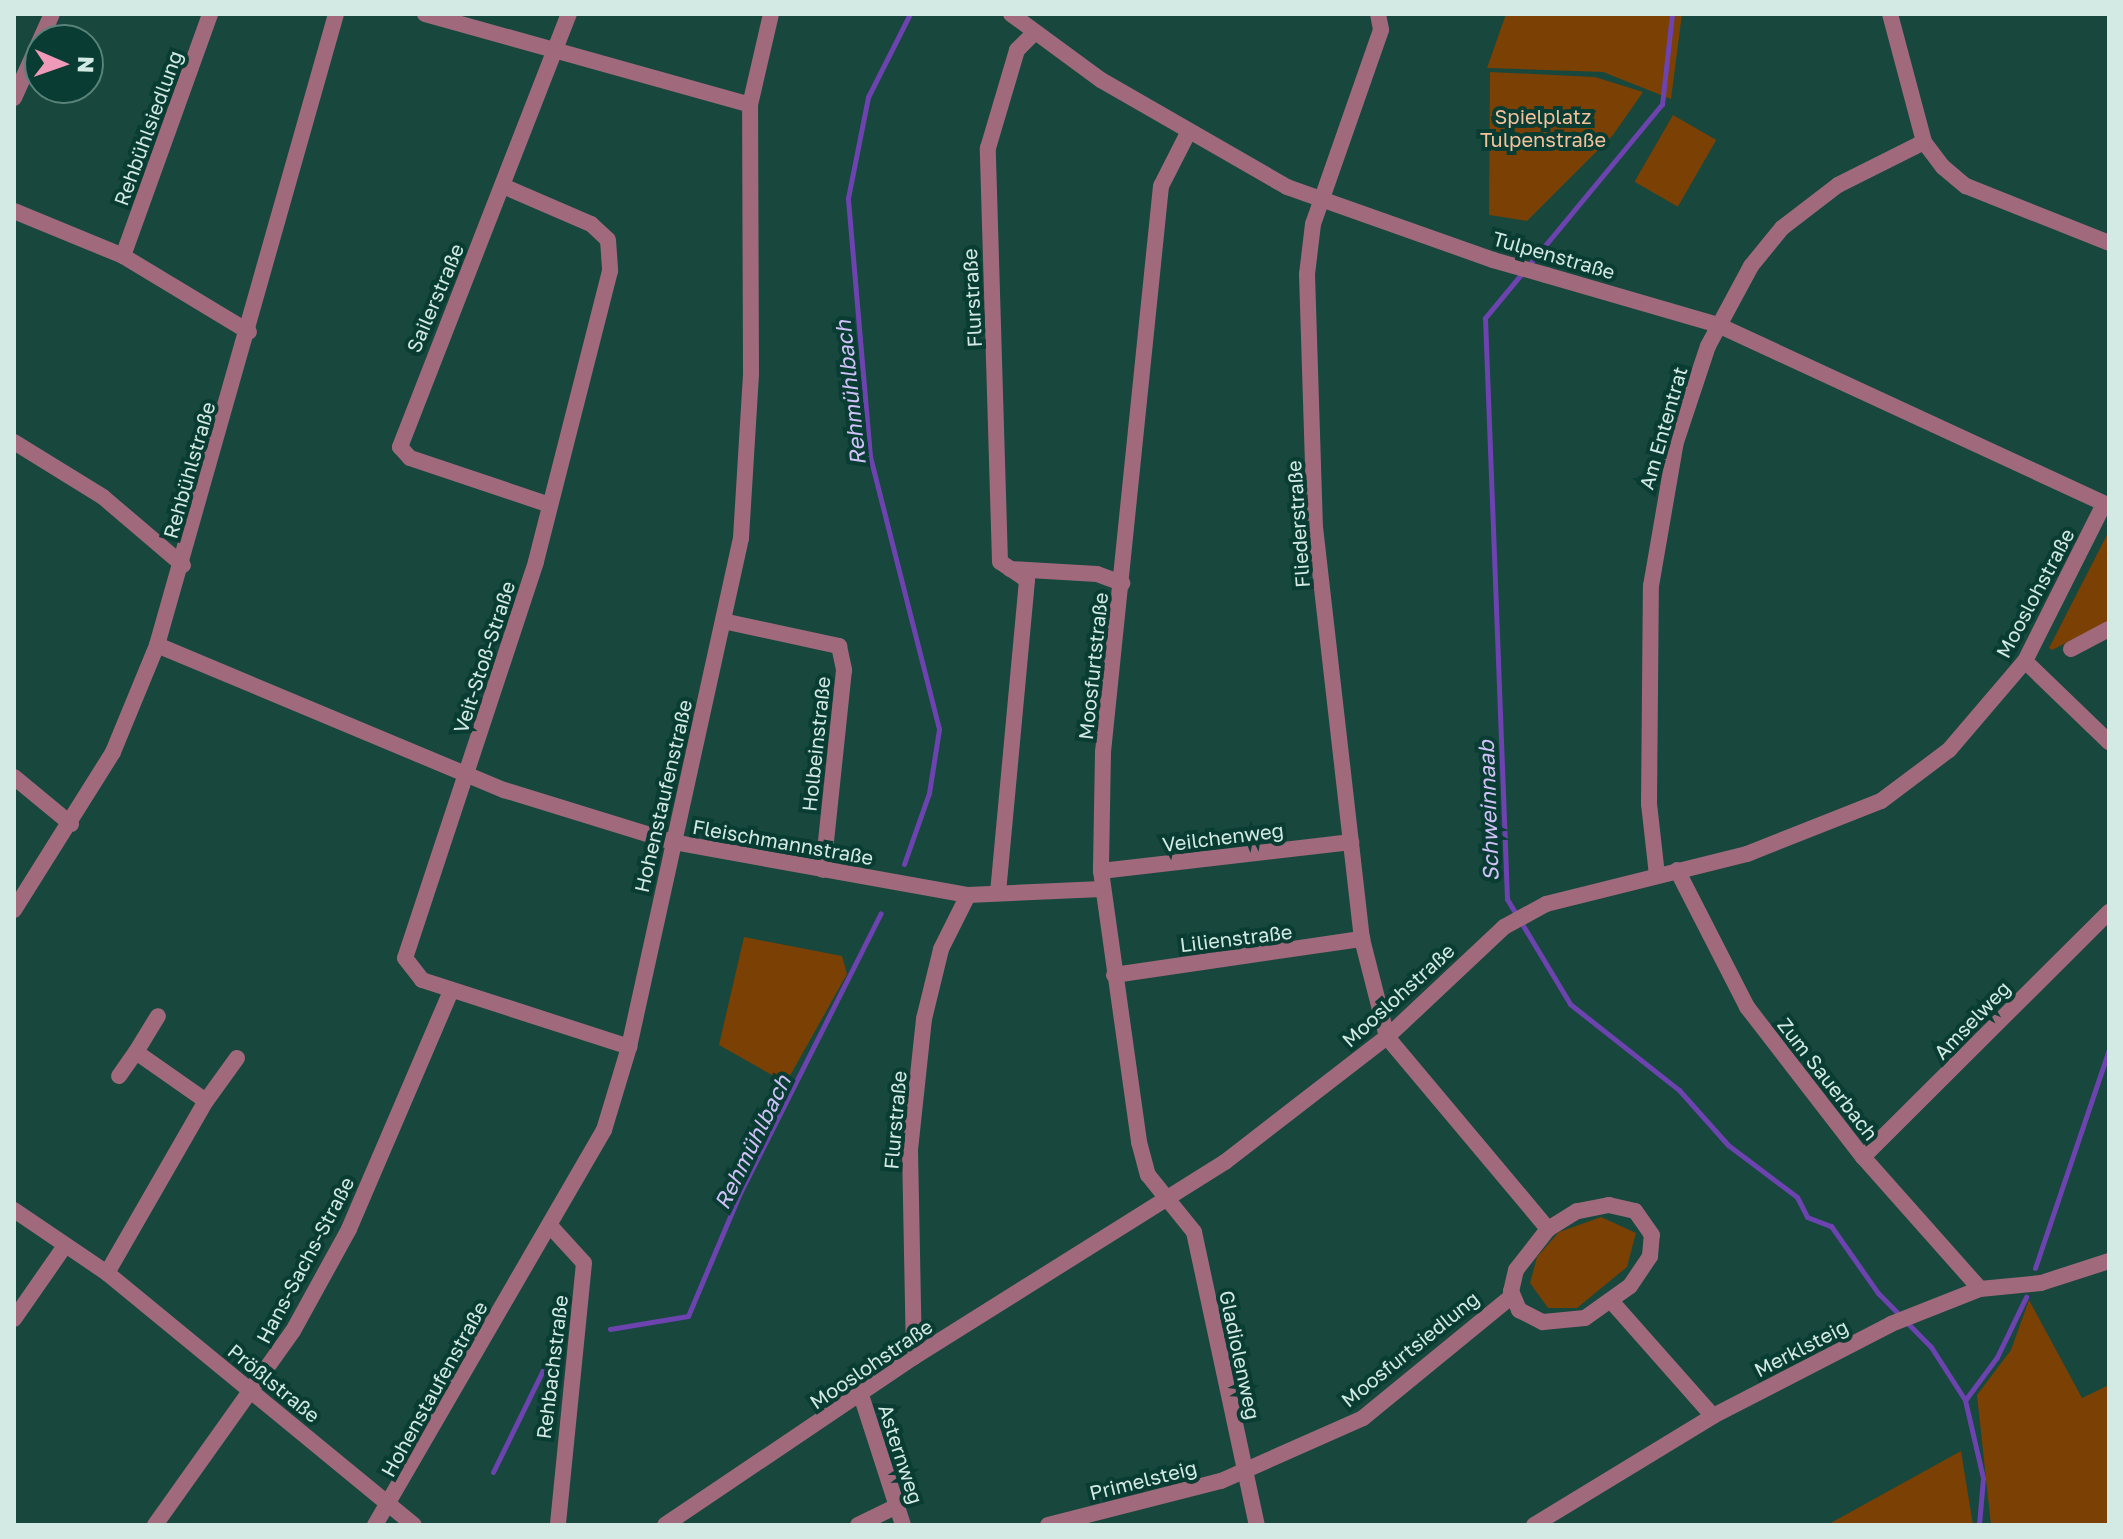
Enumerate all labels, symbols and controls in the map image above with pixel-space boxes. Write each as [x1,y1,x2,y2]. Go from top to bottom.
north arrow [24,24,104,104]
street label: Rehbühlsiedlung [109,47,187,209]
text: N [73,56,100,74]
park label: Spielplatz Tulpenstraße [1480,105,1606,152]
street label: Tulpenstraße [1490,226,1618,284]
street label: Sailerstraße [401,240,469,356]
street label: Flurstraße [957,248,987,348]
water label: Rehmühlbach [829,319,871,467]
street label: Am Ententrat [1634,364,1692,492]
street label: Rehbühlstraße [158,399,220,541]
street label: Fliederstraße [1282,459,1314,589]
street label: Mooslohstraße [1991,524,2079,662]
street label: Veit-Stoß-Straße [448,578,520,736]
street label: Moosfurtstraße [1073,591,1113,741]
street label: Holbeinstraße [797,675,835,813]
street label: Hohenstaufenstraße [629,697,697,895]
water label: Schweinnaab [1472,740,1504,882]
street label: Fleischmannstraße [691,814,875,870]
street label: Veilchenweg [1161,818,1285,856]
street label: Lilienstraße [1178,919,1294,957]
street label: Mooslohstraße [1337,938,1459,1052]
street label: Amselweg [1929,976,2015,1064]
street label: Zum Sauerbach [1773,1013,1883,1145]
street label: Flurstraße [879,1070,911,1170]
water label: Rehmühlbach [708,1071,796,1213]
street label: Hans-Sachs-Straße [251,1173,359,1347]
street label: Moosfurtsiedlung [1336,1286,1484,1412]
street label: Gladiolenweg [1215,1288,1265,1422]
street label: Rehbachstraße [531,1294,573,1440]
street label: Hohenstaufenstraße [376,1297,492,1481]
street label: Mooslohstraße [805,1314,937,1414]
street label: Merklsteig [1750,1314,1852,1382]
street label: Prößlstraße [223,1339,325,1427]
street label: Asternweg [874,1401,928,1507]
street label: Primelsteig [1087,1455,1199,1505]

